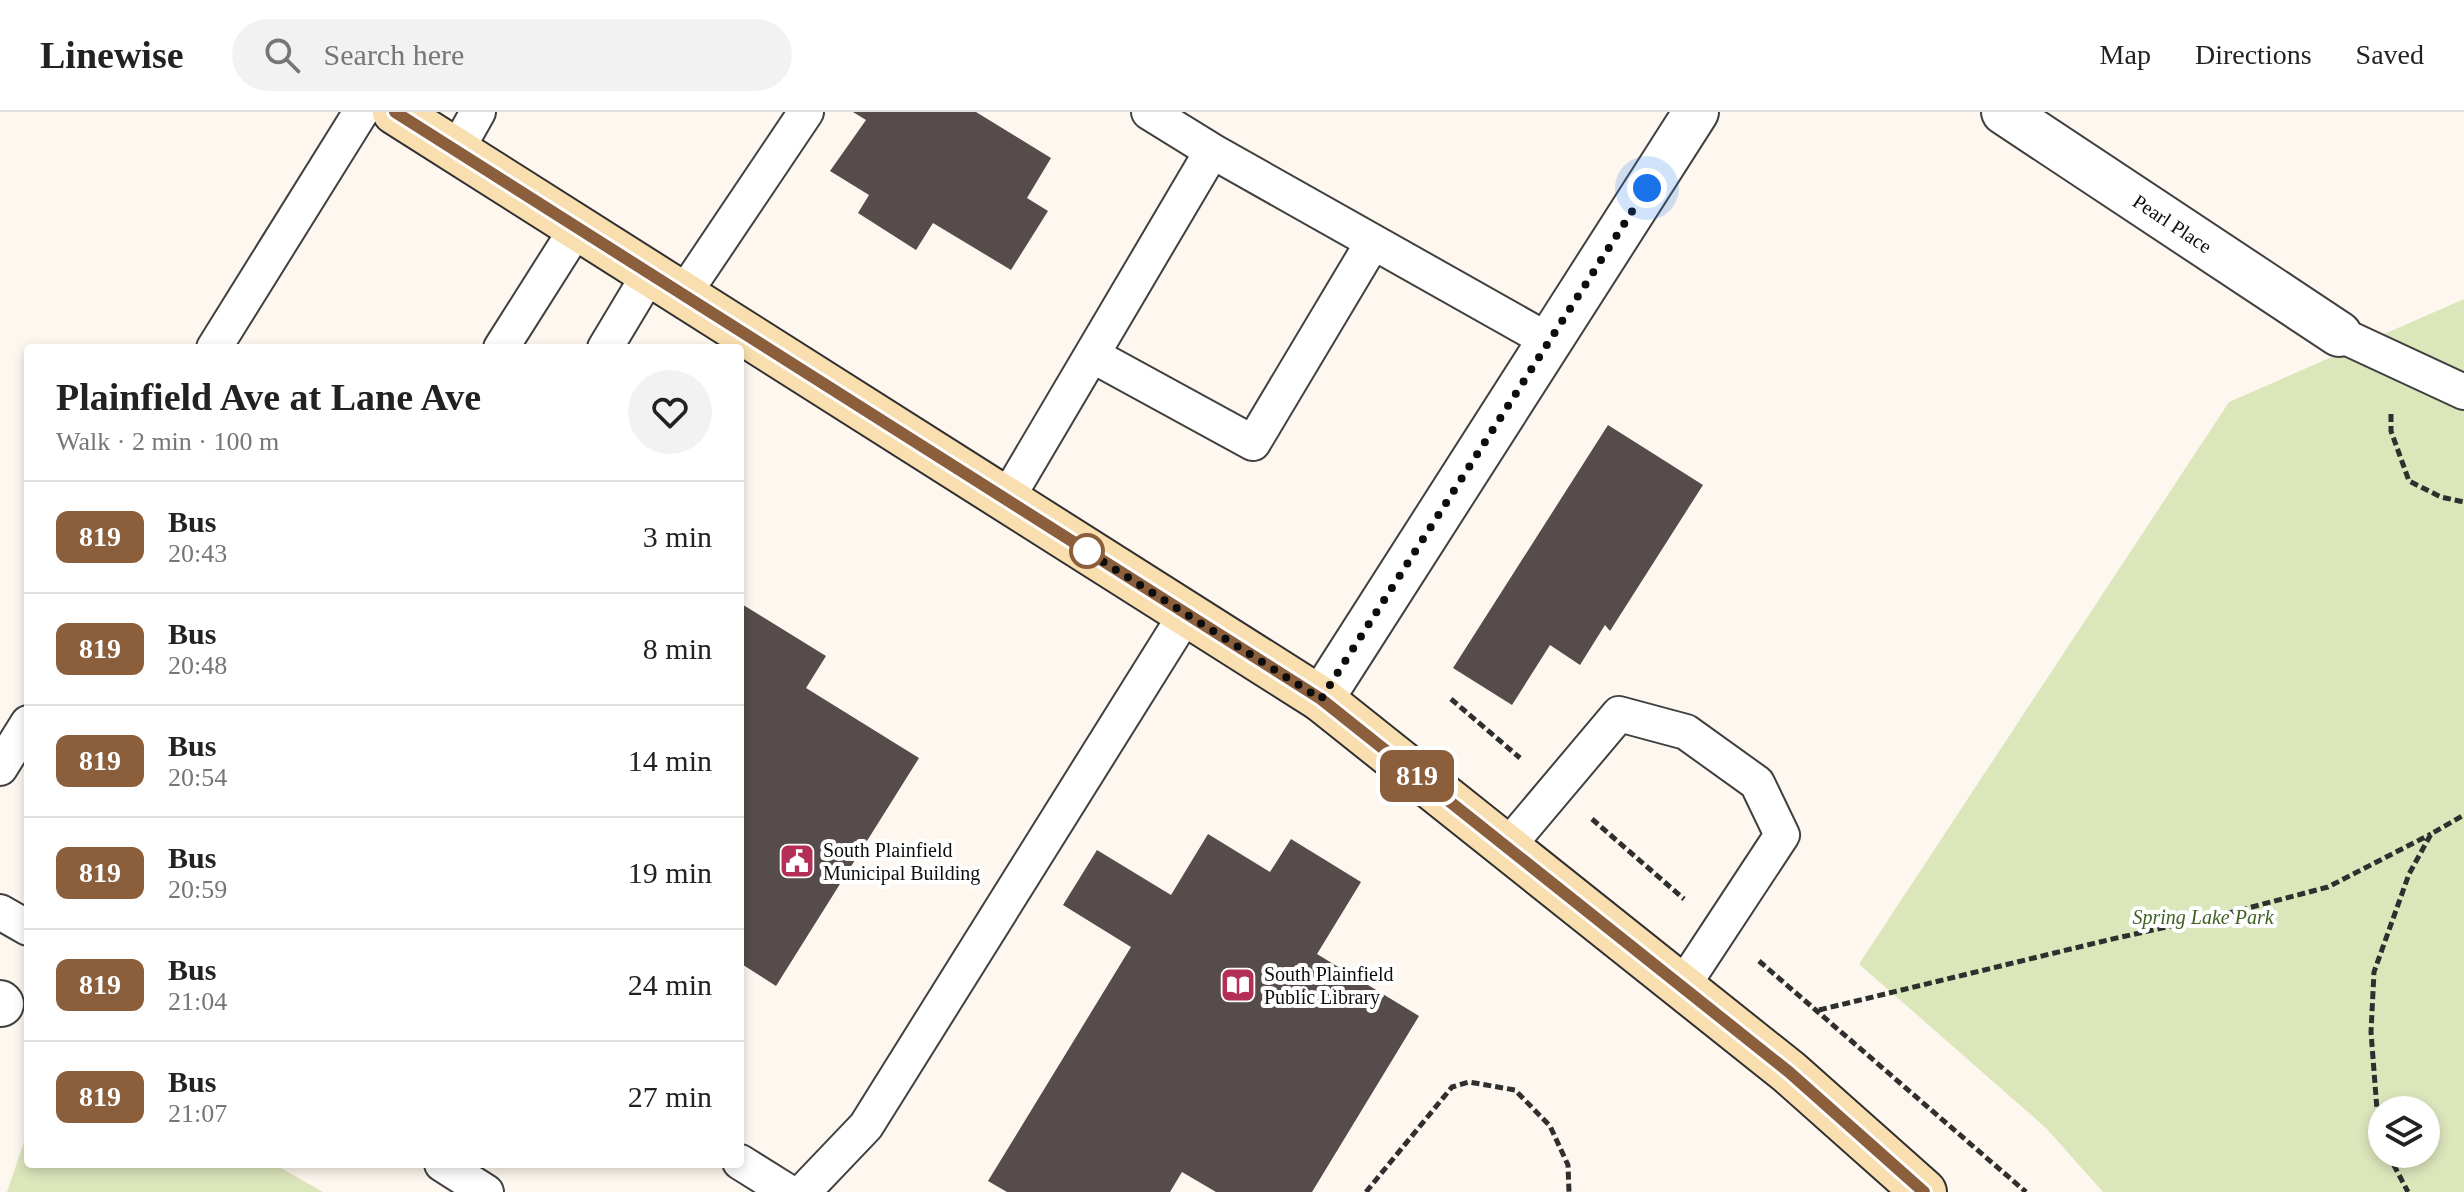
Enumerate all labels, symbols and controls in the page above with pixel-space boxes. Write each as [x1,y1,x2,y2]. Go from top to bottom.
search box [232,19,792,91]
icon: search [260,33,304,77]
text: Linewise [40,34,184,76]
text: Search here [324,38,464,71]
text: Map [2100,39,2151,70]
text: Directions [2195,39,2312,70]
text: Saved [2356,39,2424,70]
your location [1627,168,1667,208]
street label: Pearl Place [2129,190,2216,258]
button: heart [628,370,712,454]
text: Plainfield Ave at Lane Ave [56,376,481,418]
text: Walk · 2 min · 100 m [56,427,279,456]
text: Bus [168,505,216,538]
text: 3 min [643,520,712,553]
text: 819 [79,521,121,552]
unlabelled marker [1070,534,1104,568]
text: 20:43 [168,539,227,568]
text: Bus [168,617,216,650]
text: 8 min [643,632,712,665]
text: 819 [79,633,121,664]
text: 20:48 [168,651,227,680]
text: Bus [168,729,216,762]
text: 14 min [628,744,712,777]
text: 819 [79,745,121,776]
line badge: 819 [1371,750,1463,802]
text: 819 [1396,760,1438,791]
text: 20:54 [168,763,227,792]
place label: South Plainfield Municipal Building [823,839,980,885]
text: Bus [168,841,216,874]
public building icon: South Plainfield Municipal Building [778,842,816,880]
text: 19 min [628,856,712,889]
text: 819 [79,857,121,888]
text: 20:59 [168,875,227,904]
park label: Spring Lake Park [2132,906,2275,929]
text: Bus [168,953,216,986]
place label: South Plainfield Public Library [1264,963,1393,1009]
library icon: South Plainfield Public Library [1219,966,1257,1004]
text: 24 min [628,968,712,1001]
text: 819 [79,969,121,1000]
text: 21:04 [168,987,227,1016]
text: Bus [168,1065,216,1098]
text: 27 min [628,1080,712,1113]
text: 819 [79,1081,121,1112]
map controls [2368,1096,2440,1168]
button: layers [2368,1096,2440,1168]
text: 21:07 [168,1099,227,1128]

